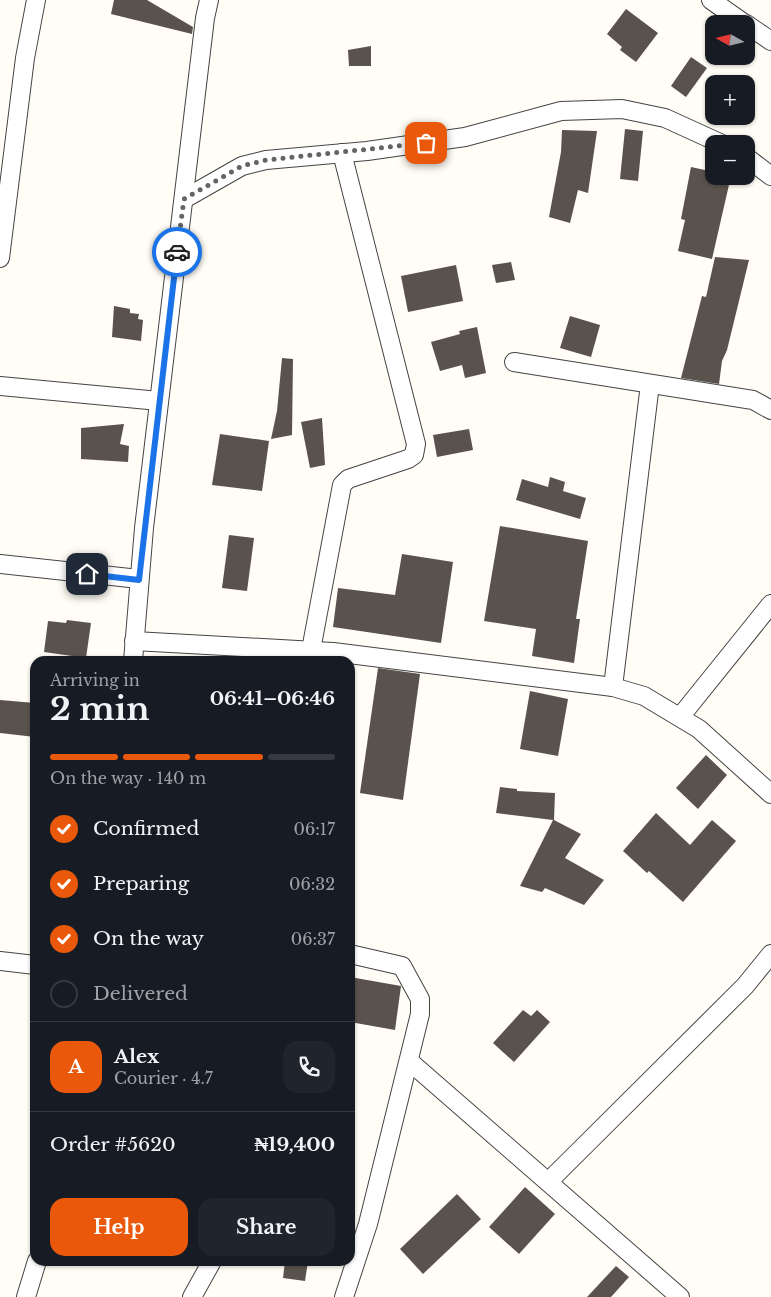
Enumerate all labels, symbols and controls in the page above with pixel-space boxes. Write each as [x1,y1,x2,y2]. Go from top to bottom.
north arrow [705,15,755,65]
map controls [705,15,755,185]
button: + [705,75,755,125]
pin [405,122,447,164]
icon: bag [412,129,440,157]
button: − [705,135,755,185]
courier [152,227,202,277]
icon: car [163,238,191,266]
pin [66,553,108,595]
icon: home [73,560,101,588]
text: Arriving in [50,670,140,690]
text: 06:41–06:46 [210,687,335,710]
text: 2 min [50,689,150,729]
text: On the way · 140 m [50,768,206,788]
icon: check [50,815,78,843]
text: Confirmed [93,817,199,840]
text: 06:17 [294,819,335,839]
icon: check [50,870,78,898]
text: Preparing [93,872,189,895]
text: 06:32 [289,874,335,894]
icon: check [50,925,78,953]
text: On the way [93,927,204,950]
text: 06:37 [291,929,335,949]
text: Delivered [93,982,188,1005]
button: phone [283,1041,335,1093]
text: Alex [114,1045,159,1068]
text: A [68,1055,84,1078]
text: Courier · 4.7 [114,1068,213,1088]
text: Order #5620 [50,1133,176,1156]
text: ₦19,400 [254,1133,335,1156]
button: Help [50,1198,188,1256]
button: Share [198,1198,335,1256]

